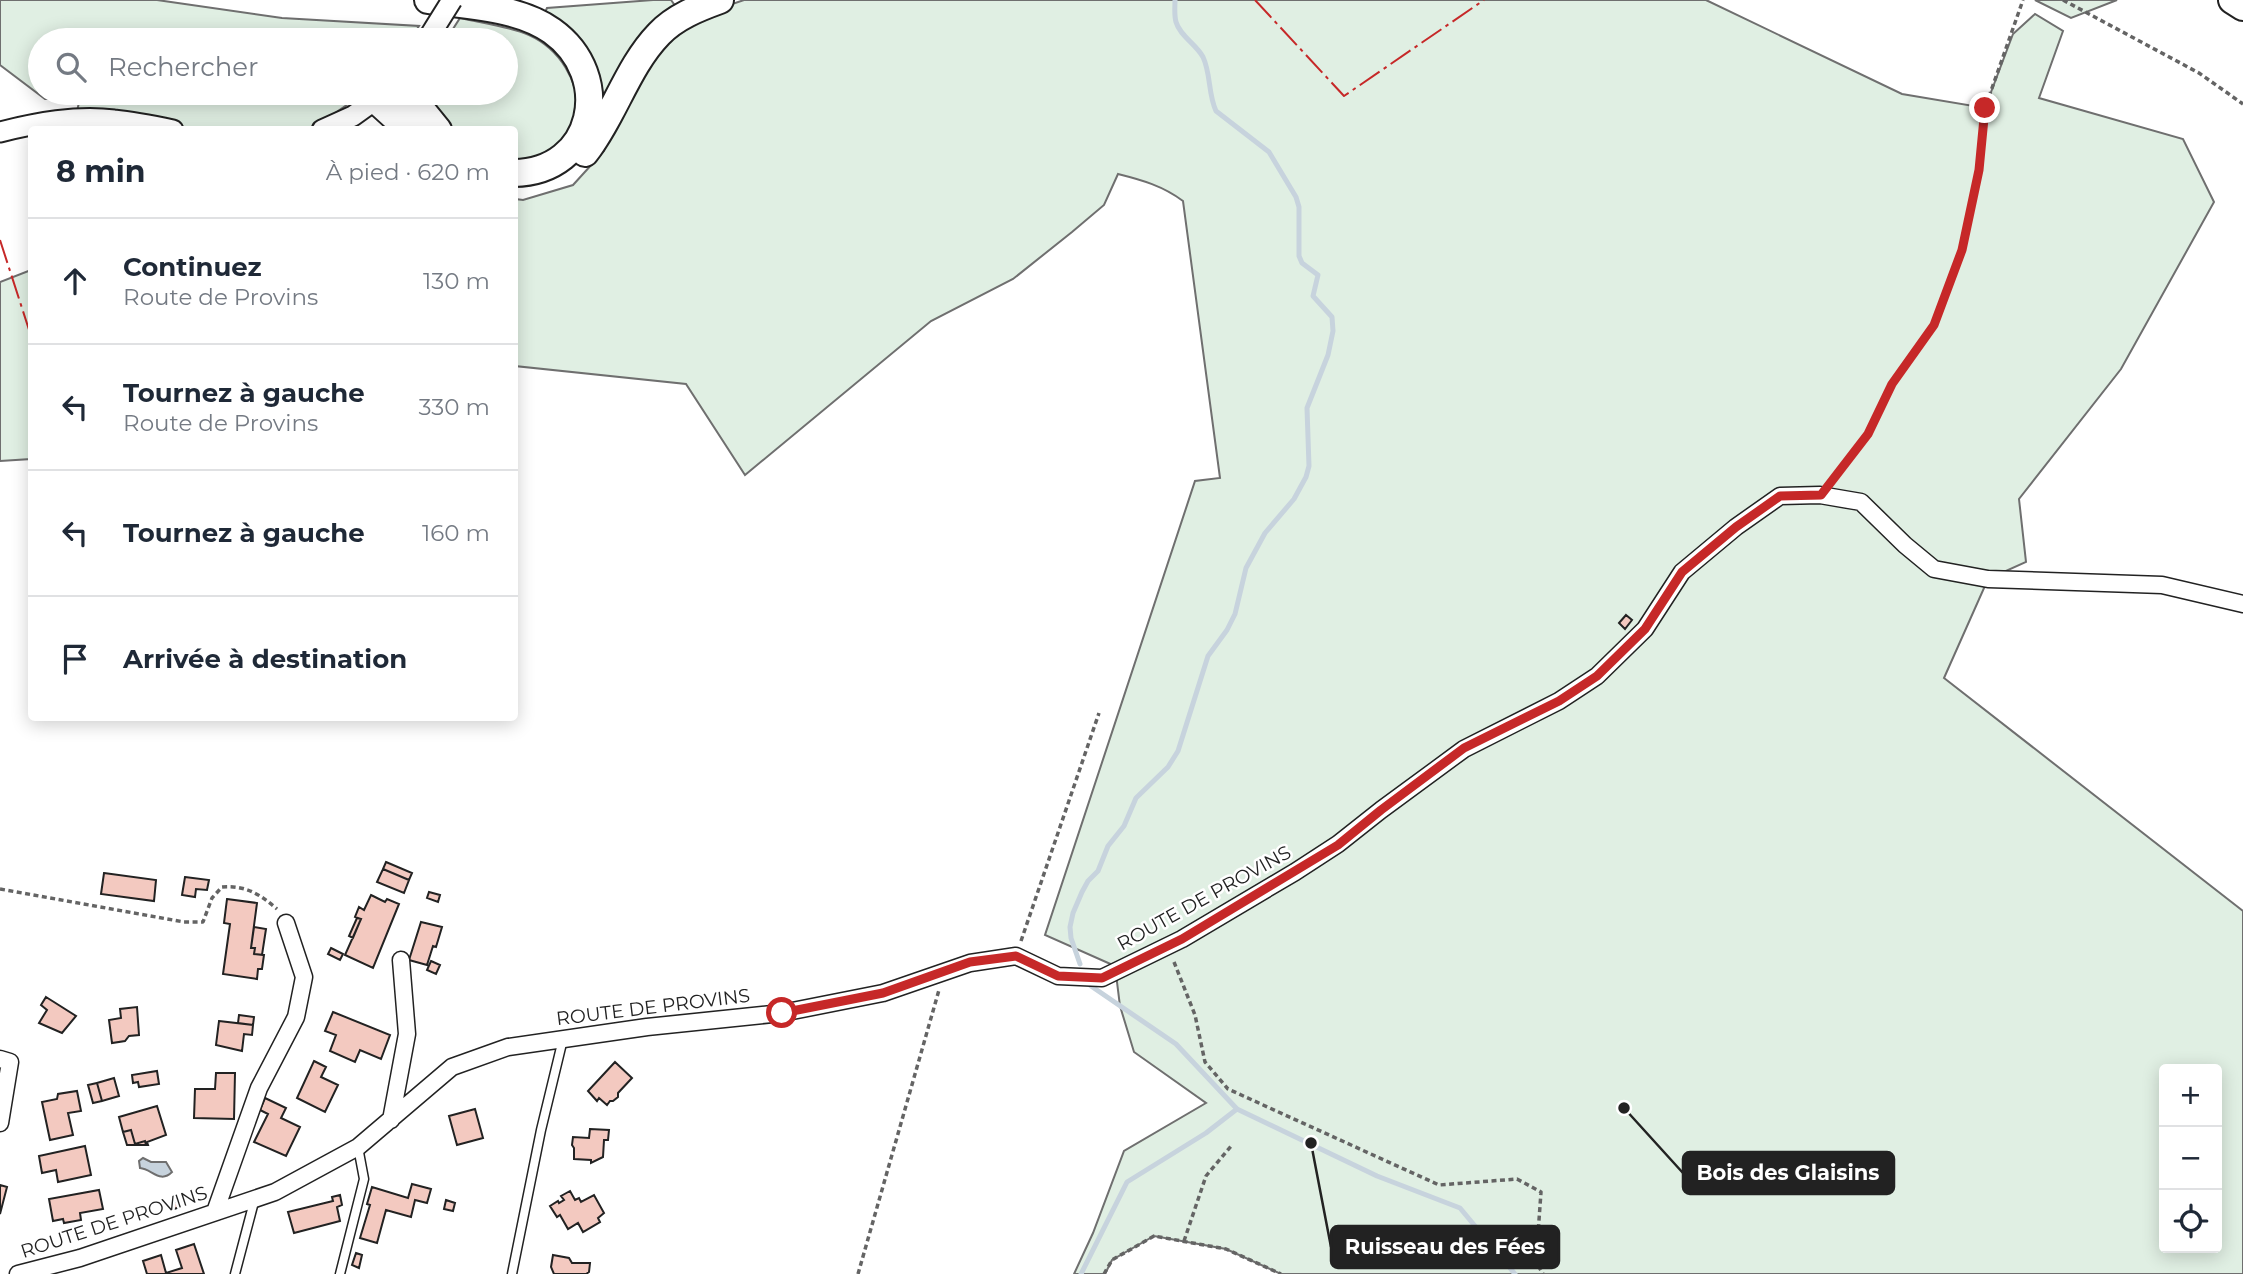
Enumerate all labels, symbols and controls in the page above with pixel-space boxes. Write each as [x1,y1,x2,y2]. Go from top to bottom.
search box [28,28,518,105]
icon: search [52,48,90,86]
text: Rechercher [108,51,258,83]
route end [1969,92,2000,123]
text: 8 min [56,153,146,190]
text: À pied · 620 m [326,158,490,186]
text: Continuez [123,251,262,283]
icon: ahead [56,262,94,300]
text: 130 m [423,267,490,295]
text: Route de Provins [123,283,318,311]
text: Tournez à gauche [123,377,365,409]
icon: left [56,388,94,426]
text: 330 m [419,393,490,421]
text: Route de Provins [123,409,318,437]
icon: left [56,514,94,552]
text: Tournez à gauche [123,517,365,549]
text: 160 m [422,519,490,547]
icon: arrive [56,640,94,678]
text: Arrivée à destination [123,643,407,675]
street label: ROUTE DE PROVINS [1113,841,1295,955]
street label: ROUTE DE PROVINS [555,984,751,1030]
route start [766,997,797,1028]
map controls [2159,1064,2222,1253]
button: + [2159,1064,2222,1127]
button: − [2159,1127,2222,1190]
callout: Bois des Glaisins [1683,1152,1894,1194]
text: Bois des Glaisins [1696,1160,1880,1185]
street label: ROUTE DE PROVINS [18,1181,210,1263]
button: locate [2159,1190,2222,1253]
callout: Ruisseau des Fées [1331,1226,1559,1268]
text: Ruisseau des Fées [1345,1234,1545,1259]

